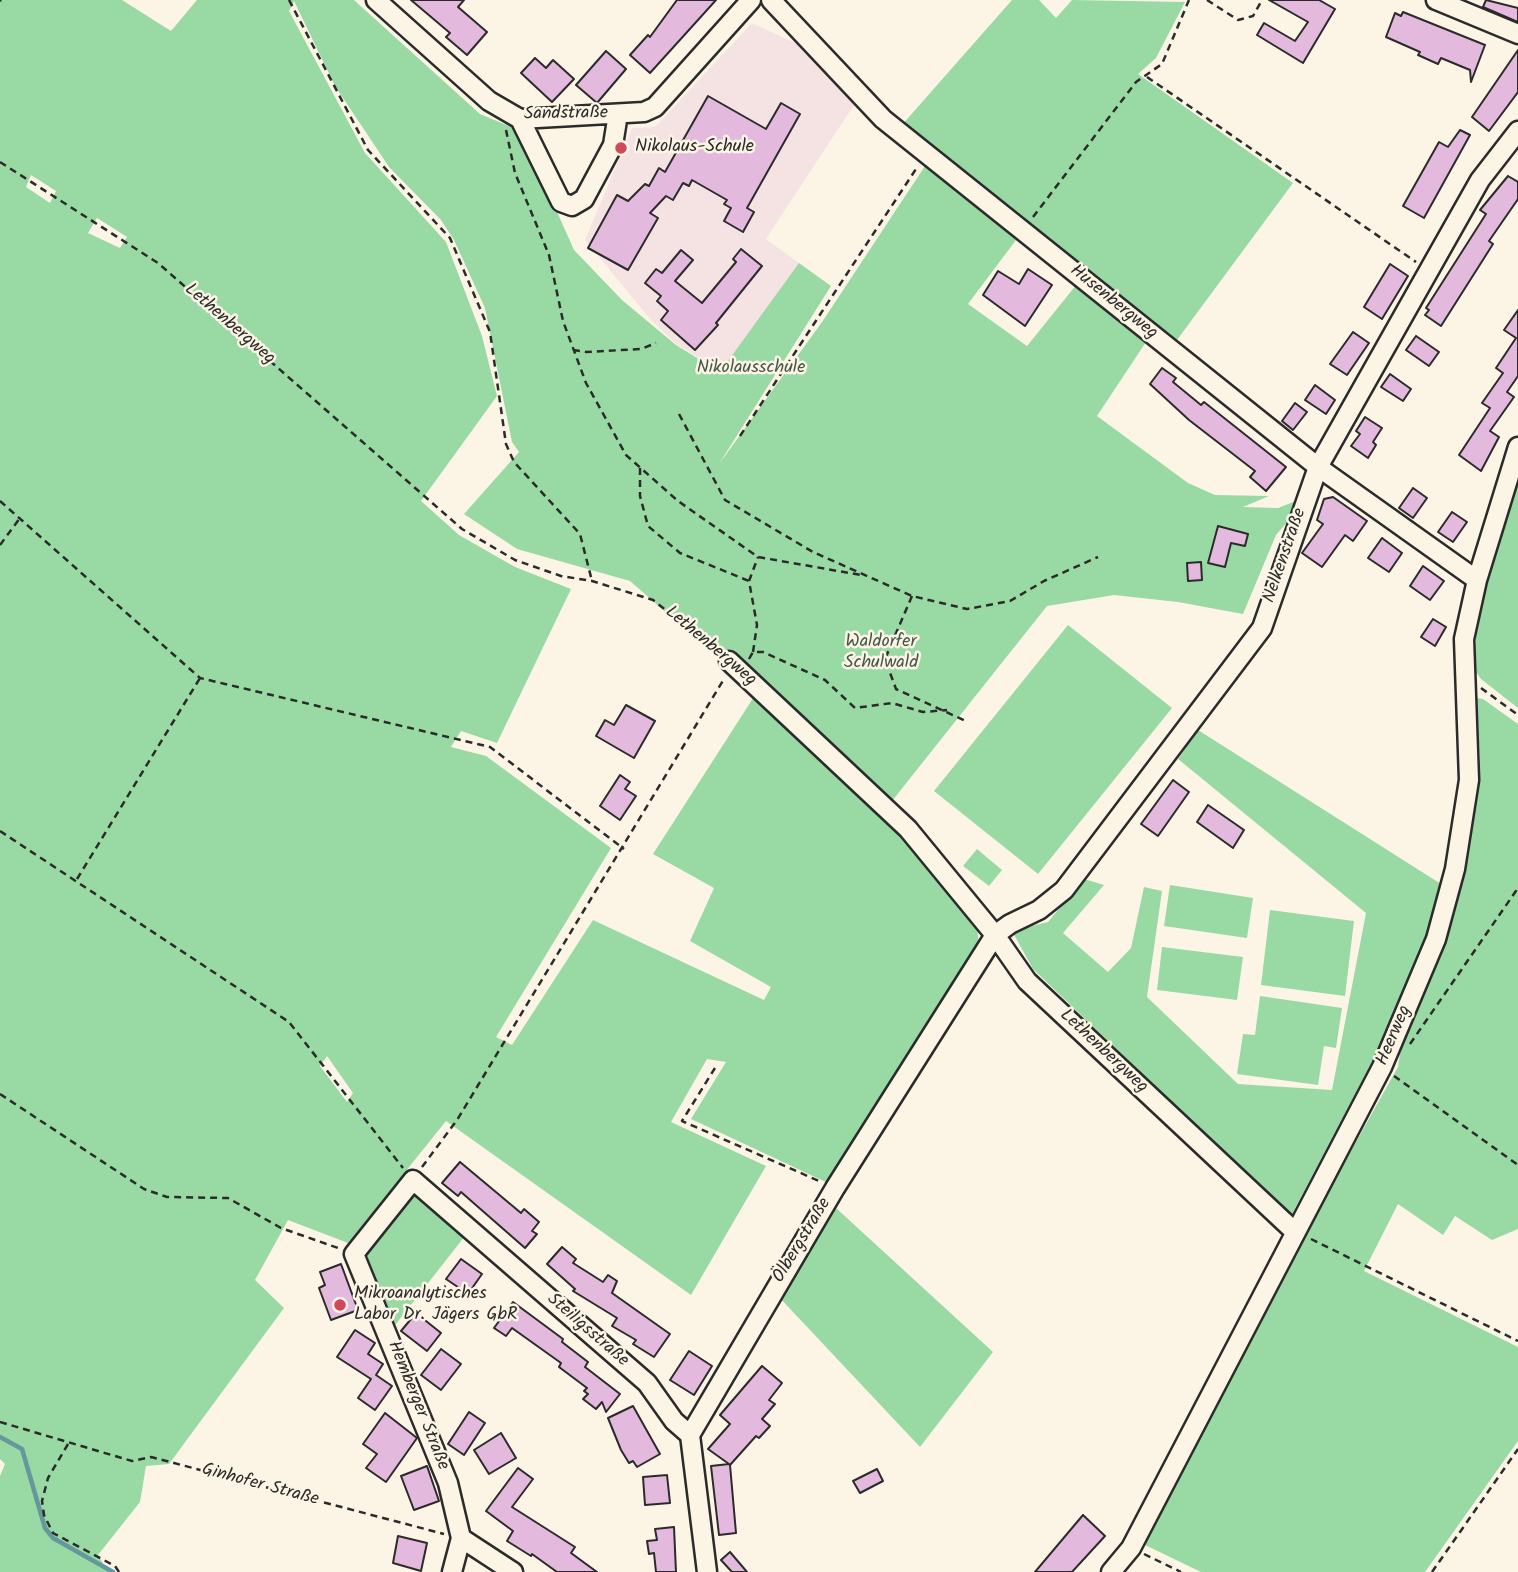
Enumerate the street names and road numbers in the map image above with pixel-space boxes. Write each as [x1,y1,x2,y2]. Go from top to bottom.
street label: Sandstraße [524,103,608,127]
street label: Husenbergweg [1065,261,1161,345]
street label: Lethenbergweg [179,280,279,370]
street label: Nelkenstraße [1260,506,1312,606]
street label: Lethenbergweg [660,602,760,692]
street label: Heerweg [1373,1003,1417,1069]
street label: Lethenbergweg [1054,1006,1152,1098]
street label: Ölbergstraße [769,1195,837,1287]
street label: Steiligsstraße [542,1290,632,1372]
street label: Hemberger Straße [381,1338,453,1474]
street label: Ginhofer Straße [199,1460,321,1512]

